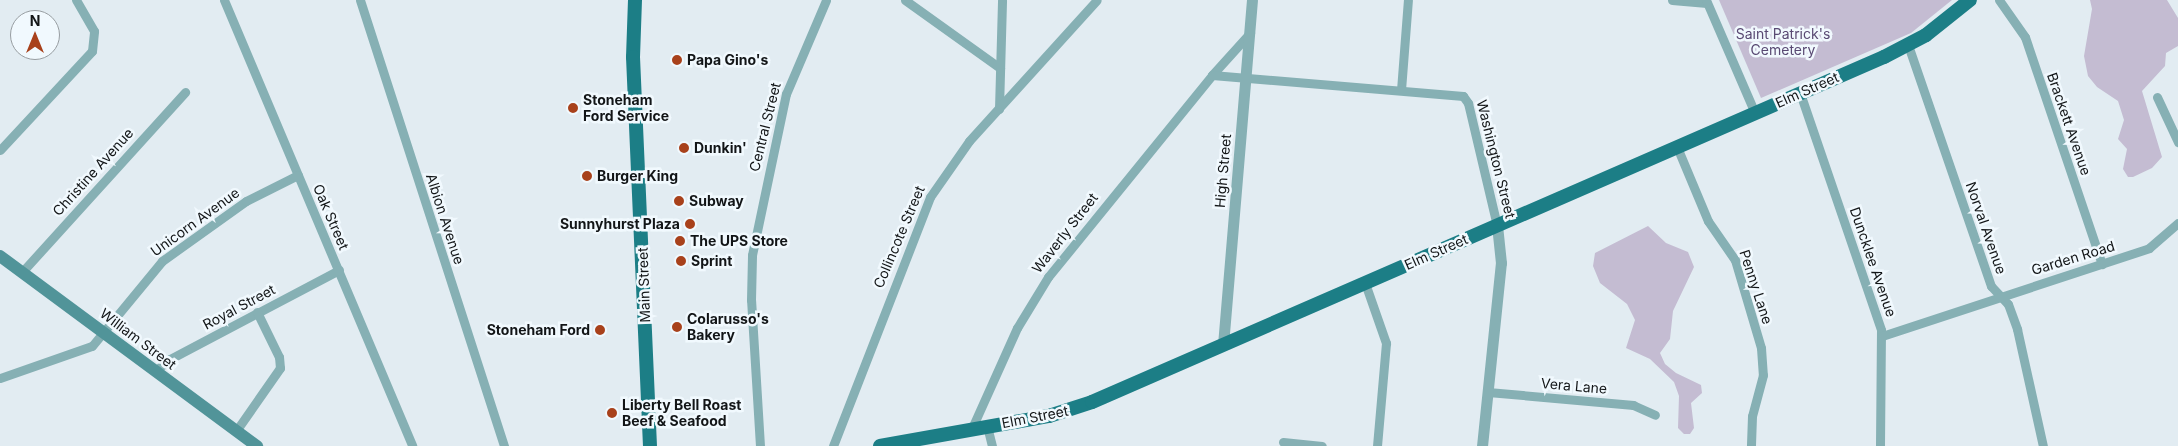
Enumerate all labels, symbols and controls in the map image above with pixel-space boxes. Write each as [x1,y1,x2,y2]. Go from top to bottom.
north arrow [10,10,60,60]
text: N [30,12,40,29]
park label: Saint Patrick's Cemetery [1736,26,1830,58]
place label: Papa Gino's [687,52,768,68]
marker: Papa Gino's [671,54,683,66]
street label: Elm Street [1773,69,1841,111]
street label: Brackett Avenue [2044,70,2094,178]
street label: Central Street [746,81,784,173]
place label: Stoneham Ford Service [583,92,669,124]
street label: Washington Street [1473,98,1519,220]
marker: Stoneham Ford Service [567,102,579,114]
street label: Christine Avenue [49,125,137,219]
street label: High Street [1211,133,1235,209]
place label: Dunkin' [694,140,747,156]
marker: Dunkin' [678,142,690,154]
place label: Burger King [597,168,678,184]
marker: Burger King [581,170,593,182]
street label: Albion Avenue [422,171,468,267]
street label: Norval Avenue [1962,180,2010,276]
street label: Oak Street [310,182,352,252]
street label: Collincote Street [870,183,928,291]
street label: Unicorn Avenue [147,184,243,260]
street label: Waverly Street [1029,190,1101,276]
place label: Subway [689,193,744,209]
marker: Subway [673,195,685,207]
street label: Duncklee Avenue [1846,205,1900,319]
place label: Sunnyhurst Plaza [560,216,680,232]
marker: Sunnyhurst Plaza [684,218,696,230]
street label: Elm Street [1402,231,1470,273]
place label: The UPS Store [690,233,788,249]
marker: The UPS Store [674,235,686,247]
street label: Garden Road [2029,237,2117,279]
street label: Main Street [634,247,654,323]
street label: Penny Lane [1736,248,1776,326]
place label: Sprint [691,253,732,269]
marker: Sprint [675,255,687,267]
street label: Royal Street [200,281,278,333]
street label: William Street [97,305,179,373]
place label: Colarusso's Bakery [687,311,769,344]
marker: Colarusso's Bakery [671,321,683,333]
place label: Stoneham Ford [487,322,590,338]
marker: Stoneham Ford [594,324,606,336]
street label: Vera Lane [1540,375,1608,397]
place label: Liberty Bell Roast Beef & Seafood [622,397,741,430]
street label: Elm Street [1000,402,1070,432]
marker: Liberty Bell Roast Beef & Seafood [606,407,618,419]

